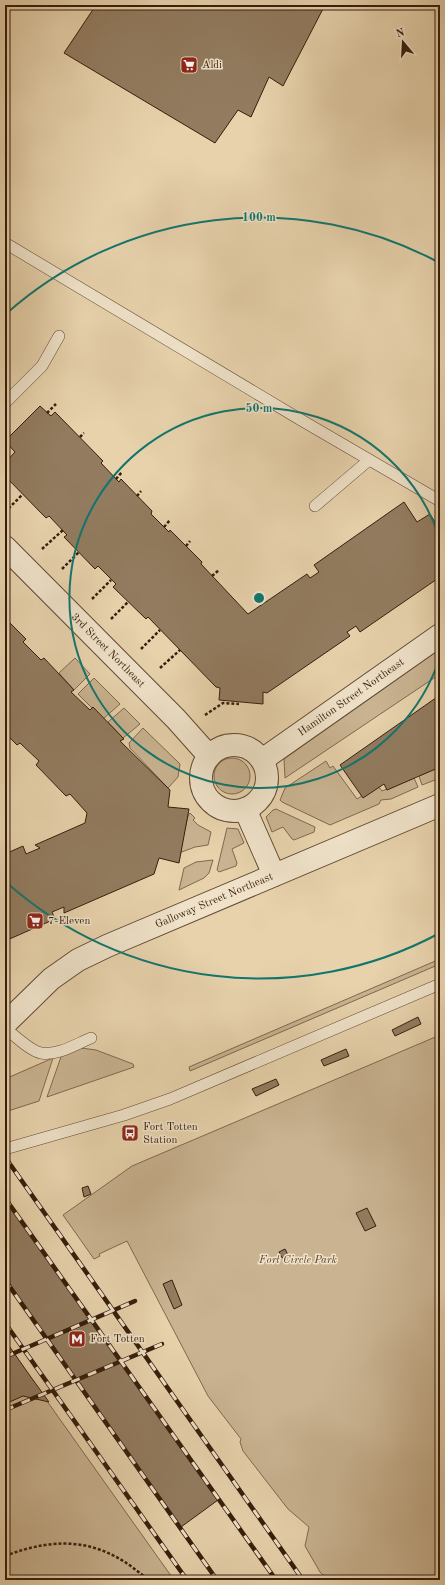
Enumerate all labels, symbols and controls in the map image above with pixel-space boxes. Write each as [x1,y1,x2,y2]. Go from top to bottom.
north arrow [383,22,423,62]
text: N [395,27,407,40]
supermarket icon: Aldi [179,55,199,75]
place label: Aldi [202,60,222,71]
text: 100 m [242,212,276,224]
text: 50 m [246,402,273,415]
centre of rings [252,591,266,605]
street label: 3rd Street Northeast [69,611,147,690]
street label: Hamilton Street Northeast [296,656,406,738]
street label: Galloway Street Northeast [154,871,275,930]
supermarket icon: 7-Eleven [25,911,45,931]
place label: 7-Eleven [48,916,90,927]
place label: Fort Totten Station [143,1122,198,1146]
bus stop icon: Fort Totten Station [120,1123,140,1143]
park label: Fort Circle Park [258,1255,338,1266]
metro station icon: Fort Totten [67,1329,87,1349]
place label: Fort Totten [90,1334,145,1345]

